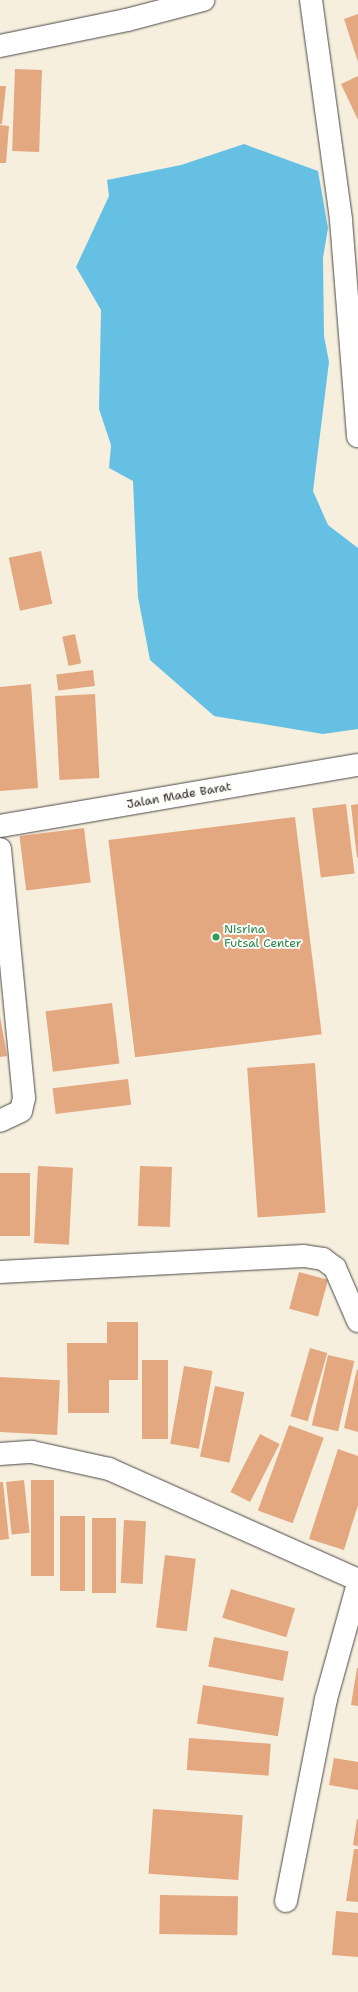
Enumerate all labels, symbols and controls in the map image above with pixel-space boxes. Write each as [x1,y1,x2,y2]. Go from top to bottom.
street label: Jalan Made Barat [126,780,232,812]
place label: Nisrina Futsal Center [224,923,301,951]
marker: Nisrina Futsal Center [211,932,221,942]

